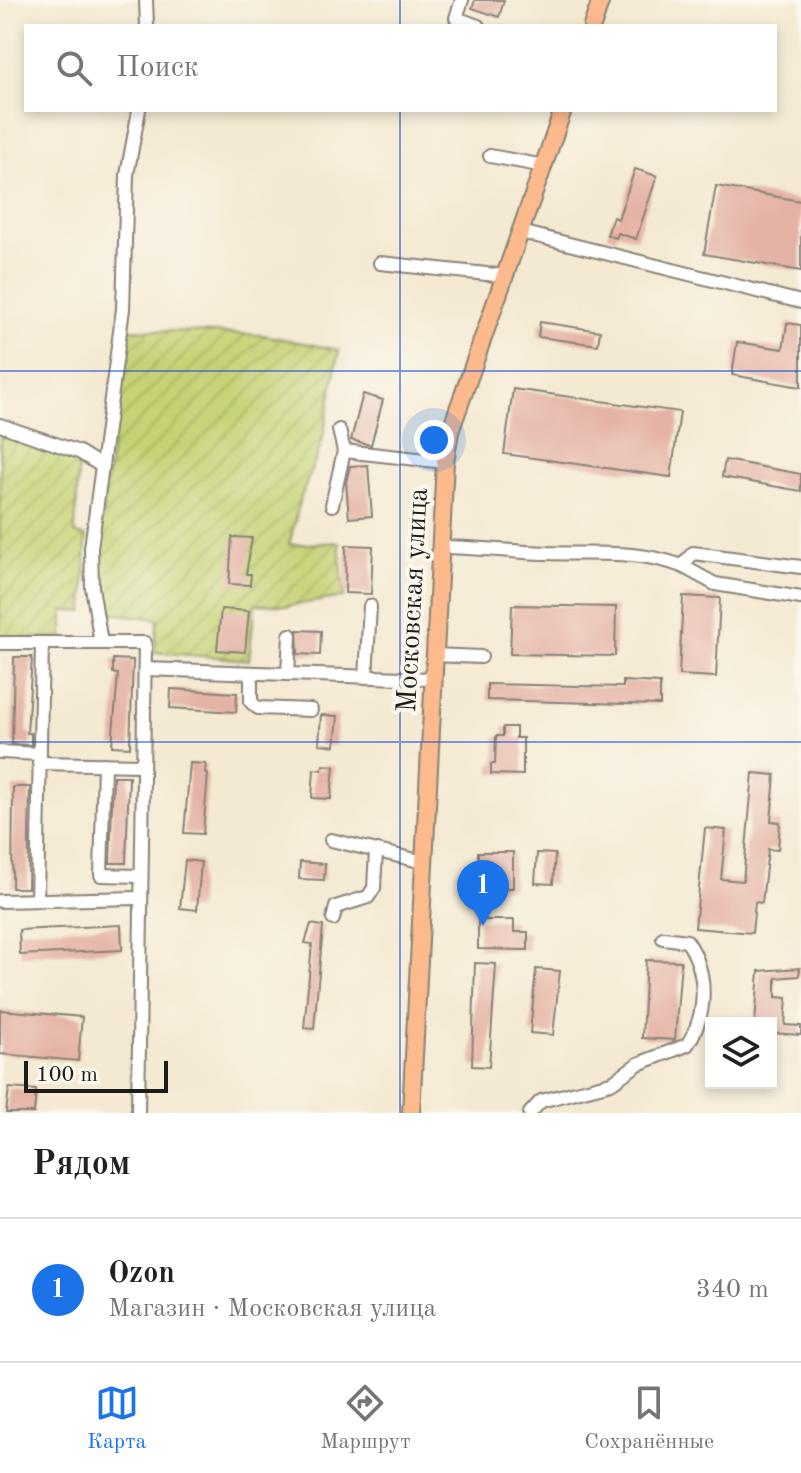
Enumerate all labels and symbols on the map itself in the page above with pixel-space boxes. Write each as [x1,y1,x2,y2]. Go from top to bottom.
your location [414,420,454,460]
street label: Московская улица [394,487,434,713]
pin: 1 [457,860,509,926]
scale bar [24,1057,168,1093]

